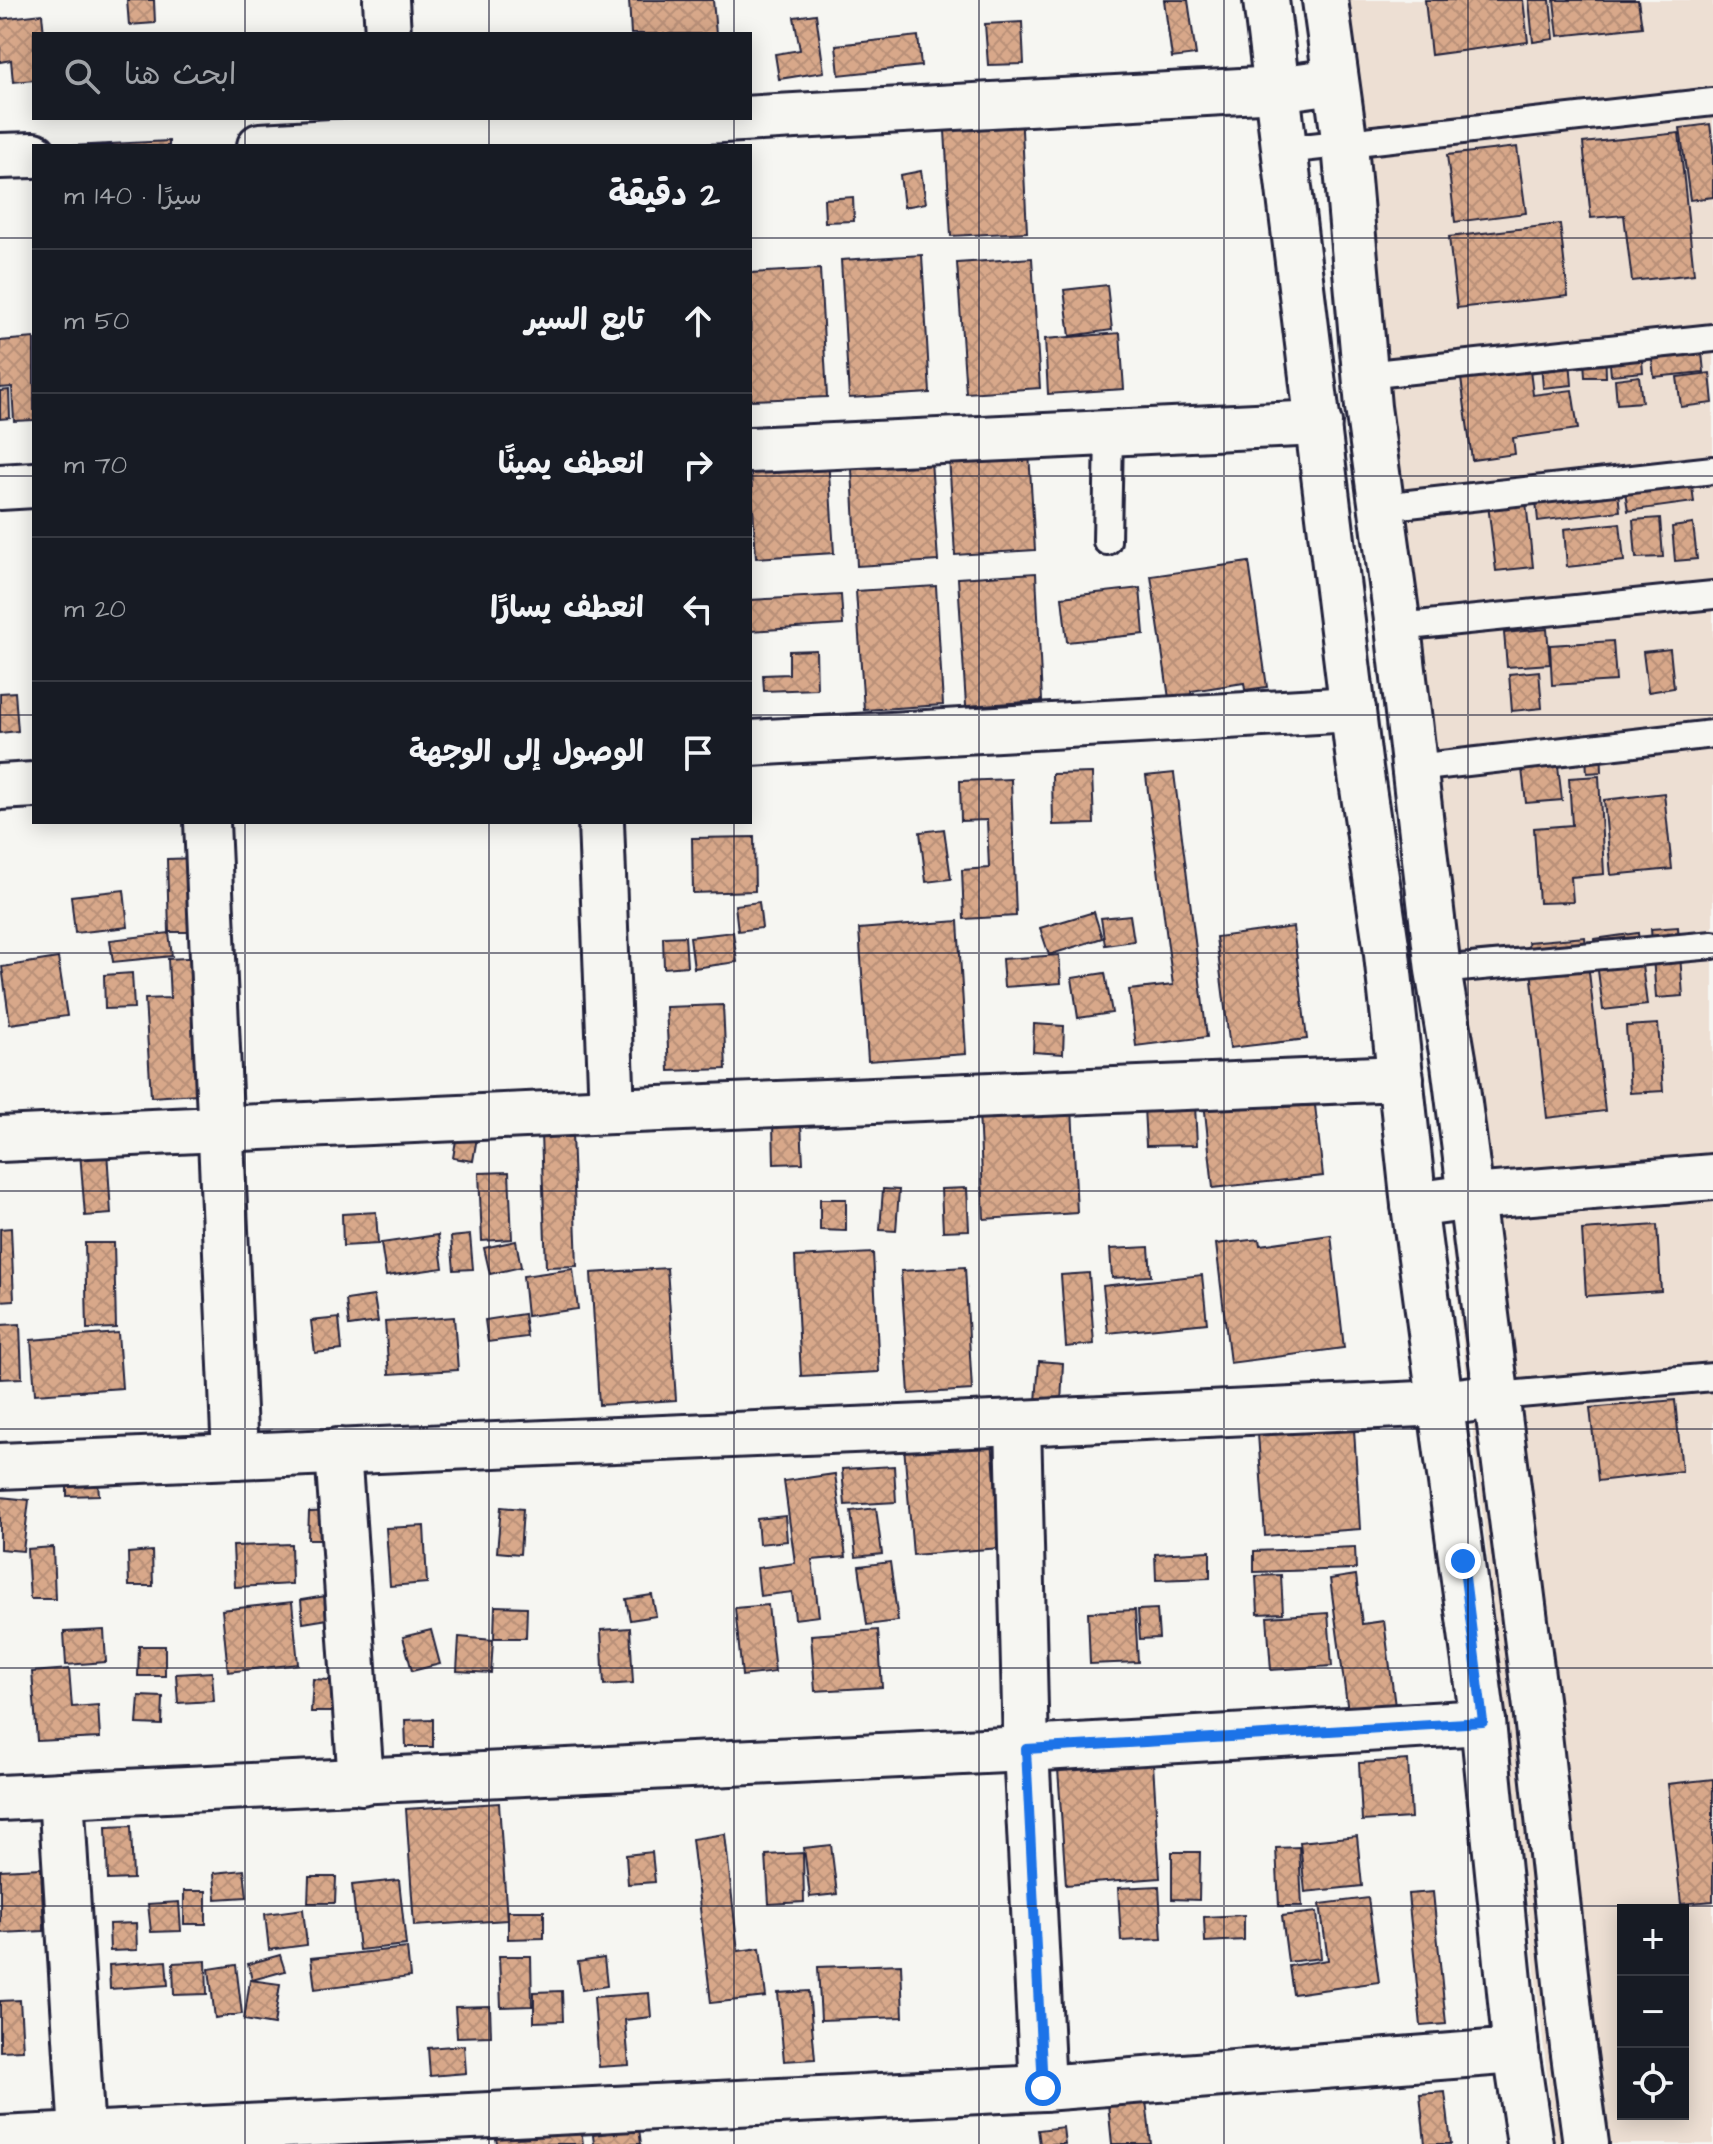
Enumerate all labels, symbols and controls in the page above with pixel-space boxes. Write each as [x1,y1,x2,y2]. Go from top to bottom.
search box [32,32,752,120]
icon: search [60,54,104,98]
text: ابحث هنا [124,54,236,96]
text: 2 دقيقة [608,171,720,219]
text: سيرًا · 140 m [64,178,202,214]
text: تابع السير [525,299,644,341]
icon: ahead [676,299,720,343]
text: 50 m [64,303,129,339]
text: انعطف يمينًا [498,443,644,485]
icon: right [676,443,720,487]
text: 70 m [64,447,127,483]
text: انعطف يسارًا [490,587,644,629]
icon: left [676,587,720,631]
text: 20 m [64,591,126,627]
text: الوصول إلى الوجهة [409,731,644,773]
icon: arrive [676,731,720,775]
route end [1445,1543,1481,1579]
map controls [1617,1904,1689,2120]
button: + [1617,1904,1689,1976]
button: − [1617,1976,1689,2048]
button: locate [1617,2048,1689,2120]
route start [1025,2070,1061,2106]

